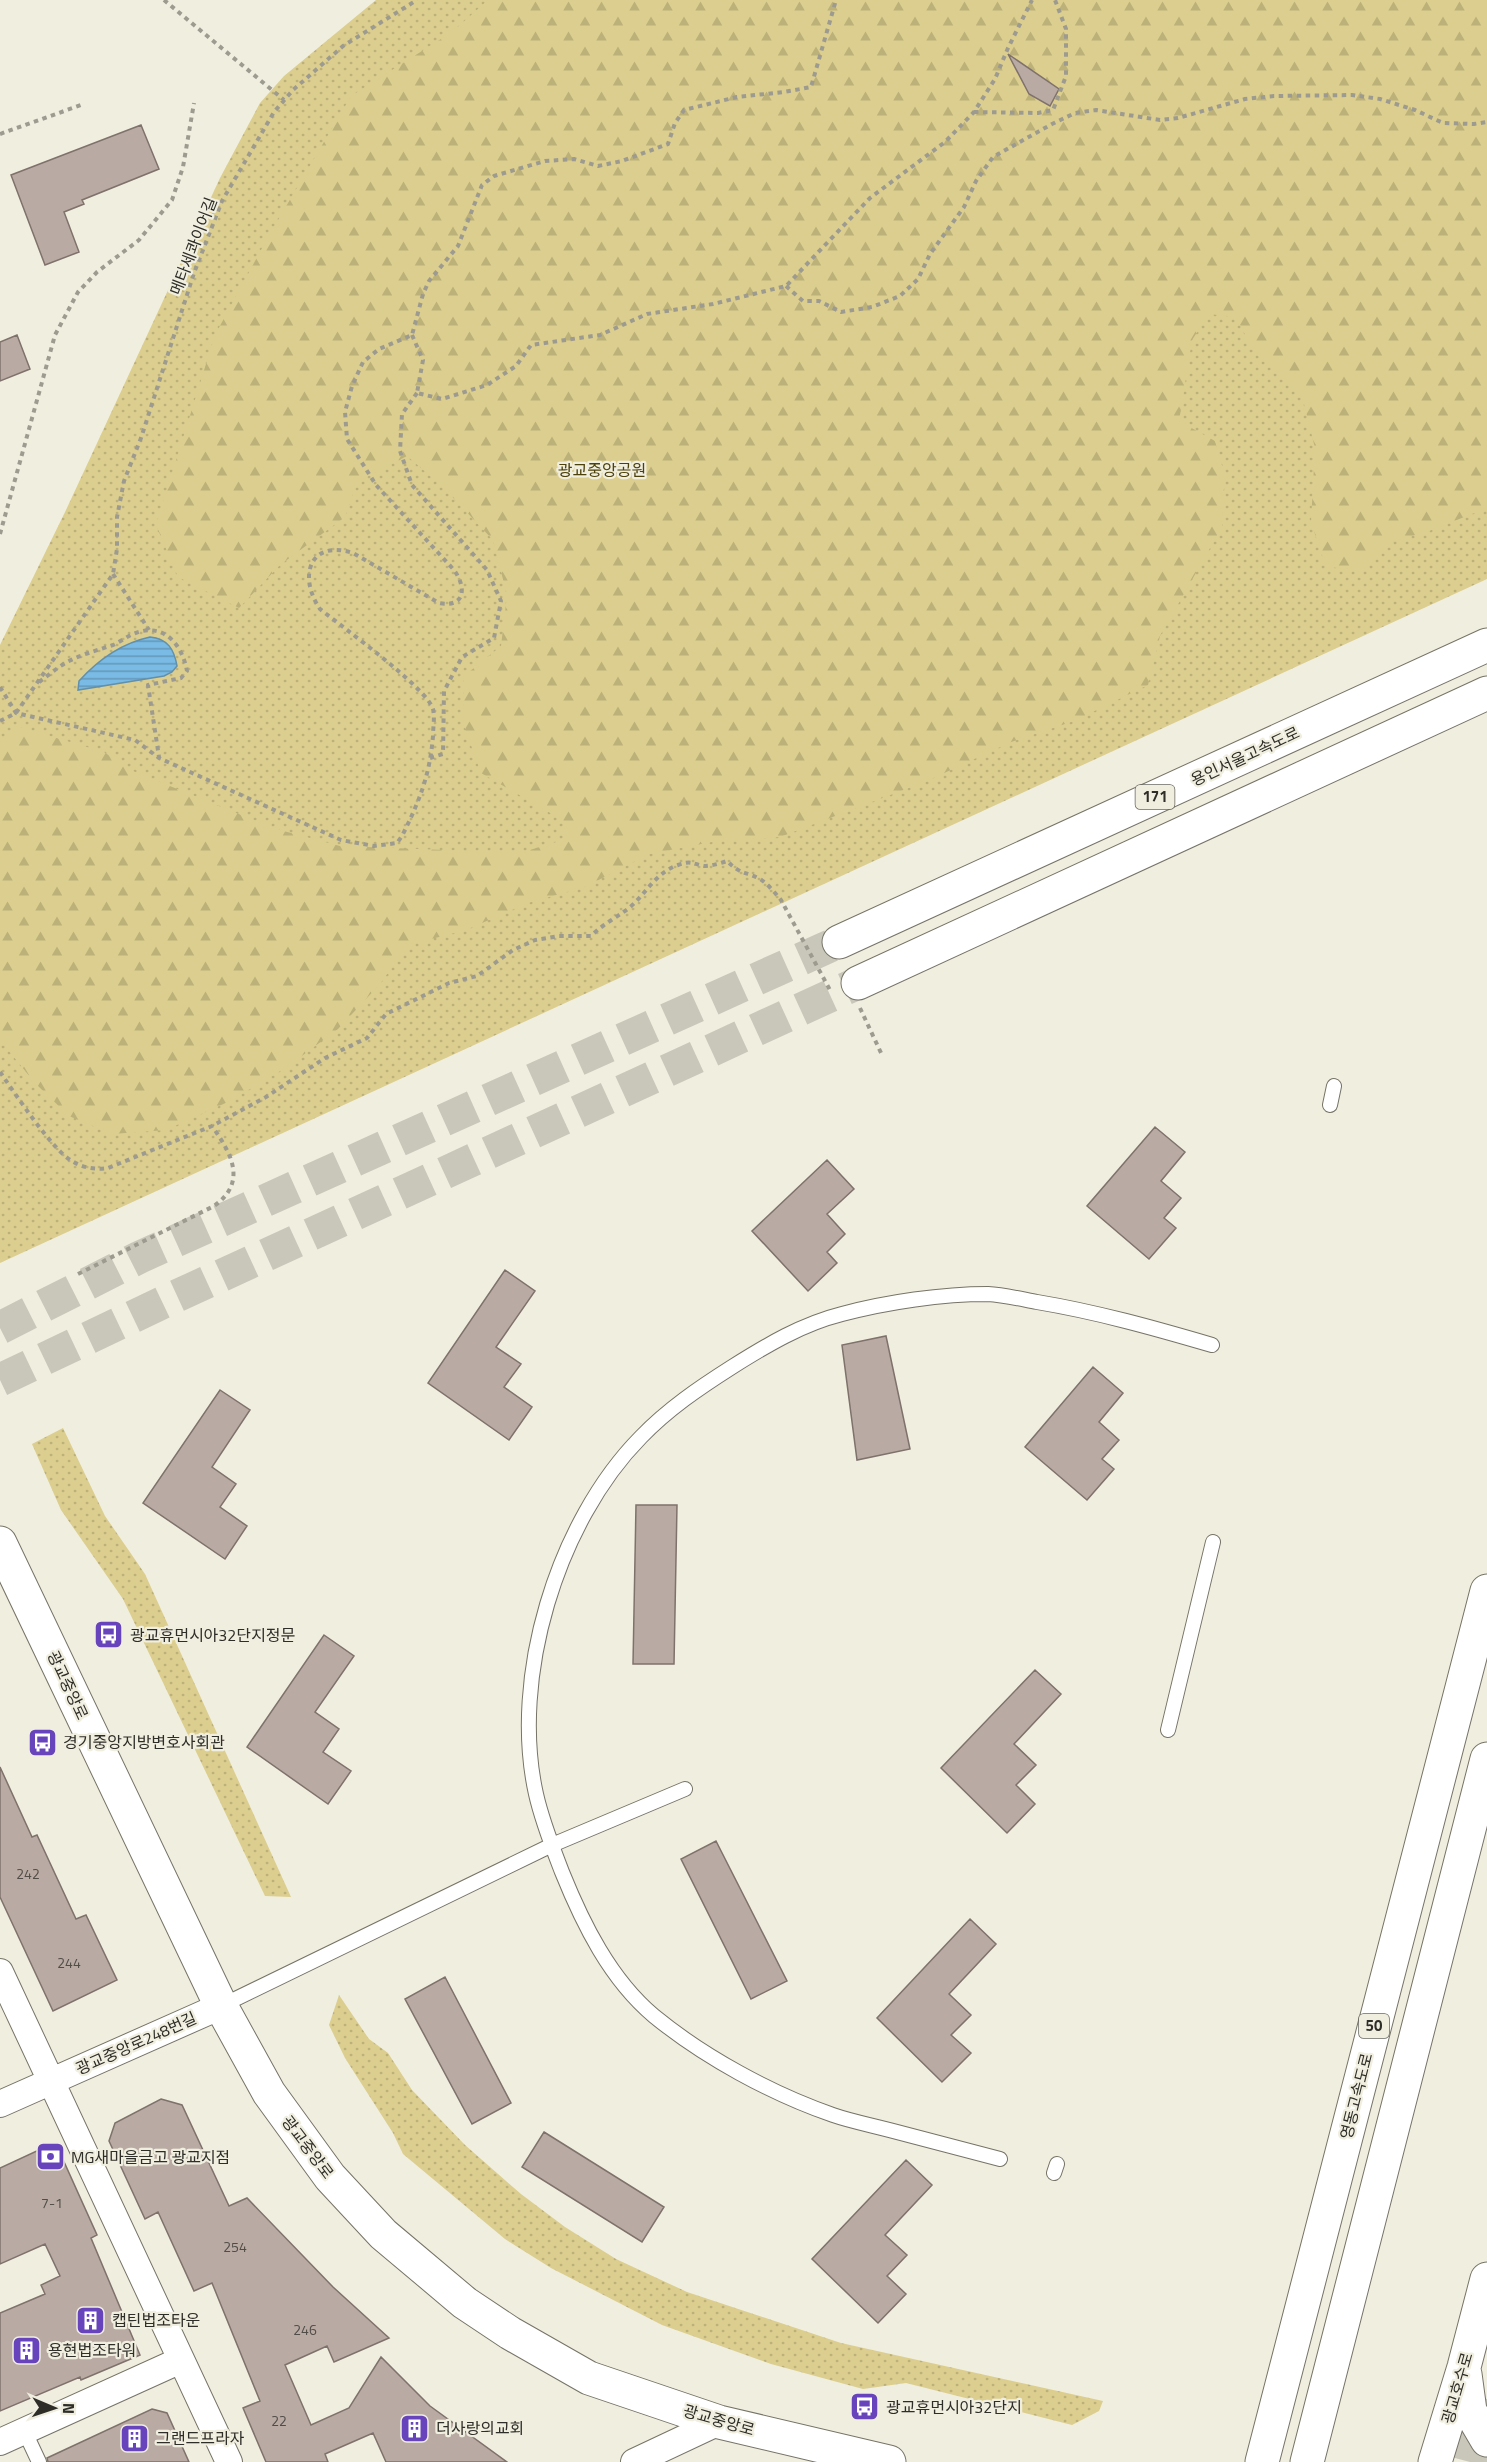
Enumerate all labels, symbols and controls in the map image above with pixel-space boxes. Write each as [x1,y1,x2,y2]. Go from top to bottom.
street label: 메타세콰이어길 [163,194,223,298]
park label: 광교중앙공원 [558,458,646,482]
street label: 용인서울고속도로 [1187,720,1304,792]
road number: 171 [1136,785,1174,809]
bus stop icon: 광교휴먼시아32단지정문 [93,1619,125,1651]
place label: 광교휴먼시아32단지정문 [130,1623,295,1647]
street label: 광교중앙로 [42,1647,95,1724]
bus stop icon: 경기중앙지방변호사회관 [26,1726,58,1758]
place label: 경기중앙지방변호사회관 [63,1730,225,1754]
house number: 242 [16,1863,40,1884]
house number: 244 [57,1952,81,1973]
street label: 광교중앙로248번길 [72,2006,200,2080]
road number: 50 [1359,2014,1389,2038]
street label: 영동고속도로 [1334,2050,1378,2142]
street label: 광교중앙로 [276,2110,340,2184]
bank icon: MG새마을금고 광교지점 [34,2141,66,2173]
place label: MG새마을금고 광교지점 [71,2145,230,2169]
house number: 7-1 [41,2192,63,2213]
house number: 254 [223,2236,247,2257]
building icon: 캡틴법조타운 [75,2304,107,2336]
place label: 캡틴법조타운 [112,2308,200,2332]
house number: 246 [293,2319,317,2340]
building icon: 용현법조타워 [11,2334,43,2366]
place label: 용현법조타워 [48,2338,136,2362]
street label: 광교호수로 [1435,2349,1479,2427]
north arrow [24,2378,84,2438]
bus stop icon: 광교휴먼시아32단지 [849,2391,881,2423]
place label: 광교휴먼시아32단지 [886,2395,1022,2419]
street label: 광교중앙로 [680,2398,758,2442]
text: N [57,2403,81,2414]
house number: 22 [271,2410,287,2431]
building icon: 더사랑의교회 [399,2412,431,2444]
place label: 더사랑의교회 [436,2416,524,2440]
building icon: 그랜드프라자 [119,2422,151,2454]
place label: 그랜드프라자 [156,2426,245,2450]

